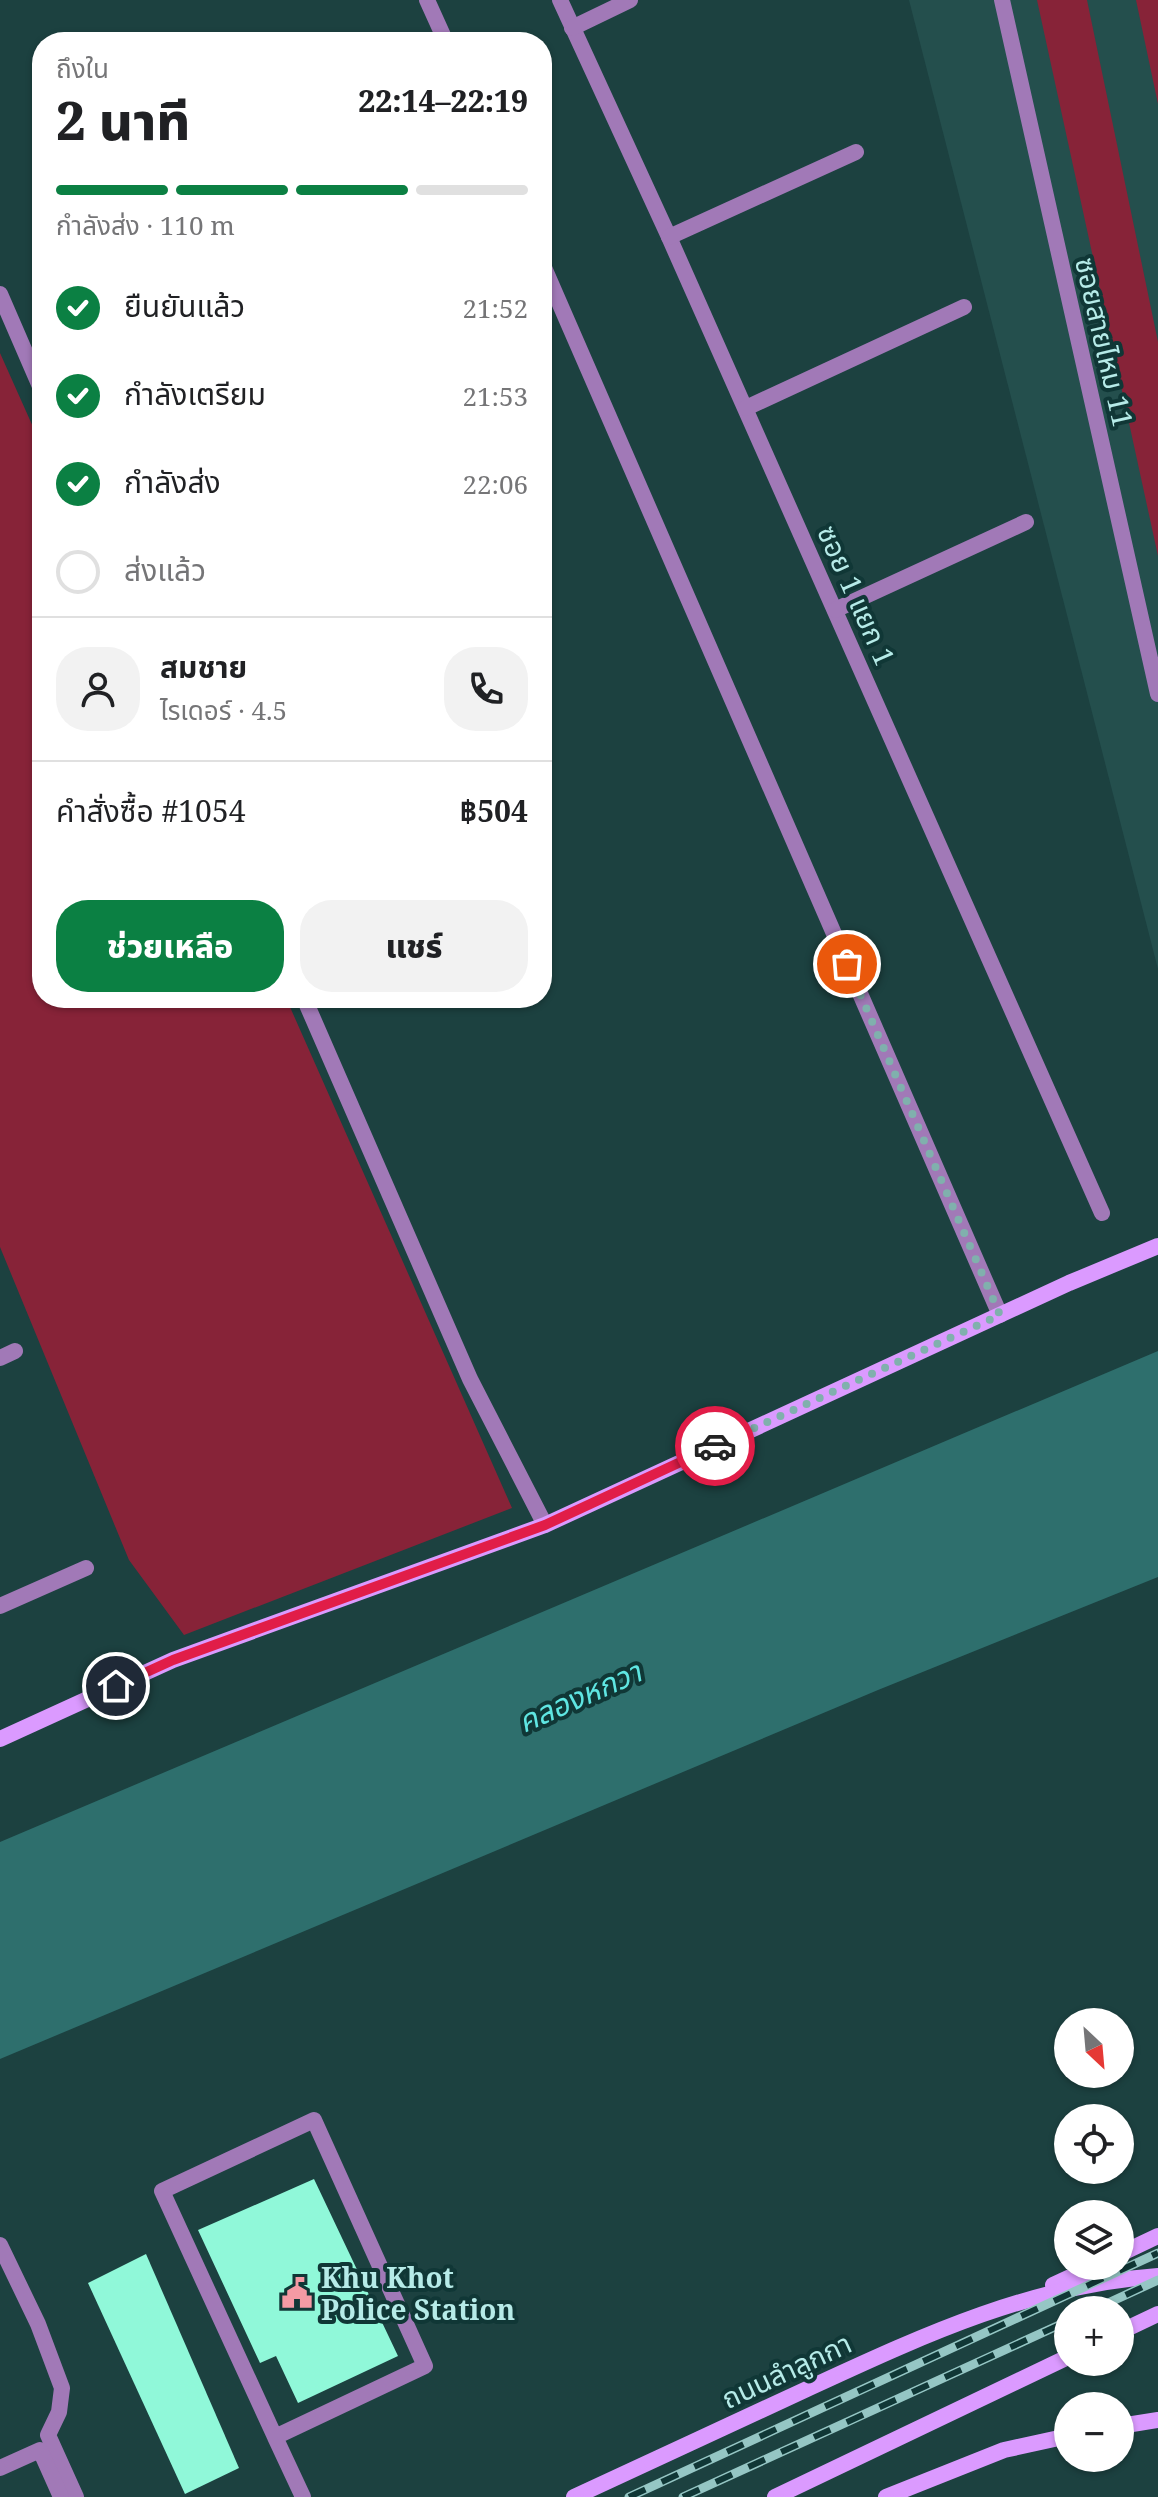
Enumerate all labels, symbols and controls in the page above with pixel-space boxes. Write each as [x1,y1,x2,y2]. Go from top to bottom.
text: ถึงใน [56,50,109,86]
text: 22:14–22:19 [358,80,528,121]
text: 2 นาที [56,84,190,155]
text: กำลังส่ง · 110 m [56,207,235,243]
street label: ซอยสายไหม 11 [1067,253,1143,431]
text: ยืนยันแล้ว [124,285,245,326]
icon: check [56,286,100,330]
text: 21:52 [462,290,528,326]
text: กำลังเตรียม [124,373,266,414]
icon: check [56,374,100,418]
text: 21:53 [462,378,528,414]
text: กำลังส่ง [124,461,221,502]
icon: check [56,462,100,506]
text: 22:06 [462,466,528,502]
street label: ซอย 1 แยก 1 [809,519,905,671]
text: ส่งแล้ว [124,549,206,590]
text: สมชาย [160,646,247,687]
button: person [56,647,140,731]
button: phone [444,647,528,731]
text: ไรเดอร์ · 4.5 [160,692,287,728]
text: คำสั่งซื้อ #1054 [56,790,245,831]
text: ฿504 [460,790,528,831]
button: ช่วยเหลือ [56,900,284,992]
button: แชร์ [300,900,528,992]
pin [813,930,881,998]
icon: bag [825,942,869,986]
courier [675,1406,755,1486]
icon: car [693,1424,737,1468]
water label: คลองหกวา [511,1650,649,1741]
pin [82,1652,150,1720]
icon: home [94,1664,138,1708]
north arrow [1054,2008,1134,2088]
map controls [1054,2008,1134,2472]
button: locate [1054,2104,1134,2184]
button: layers [1054,2200,1134,2280]
place label: Khu Khot Police Station [321,2258,515,2328]
public building icon: Khu Khot Police Station [280,2276,314,2310]
button: + [1054,2296,1134,2376]
street label: ถนนลำลูกกา [715,2323,857,2417]
button: − [1054,2392,1134,2472]

